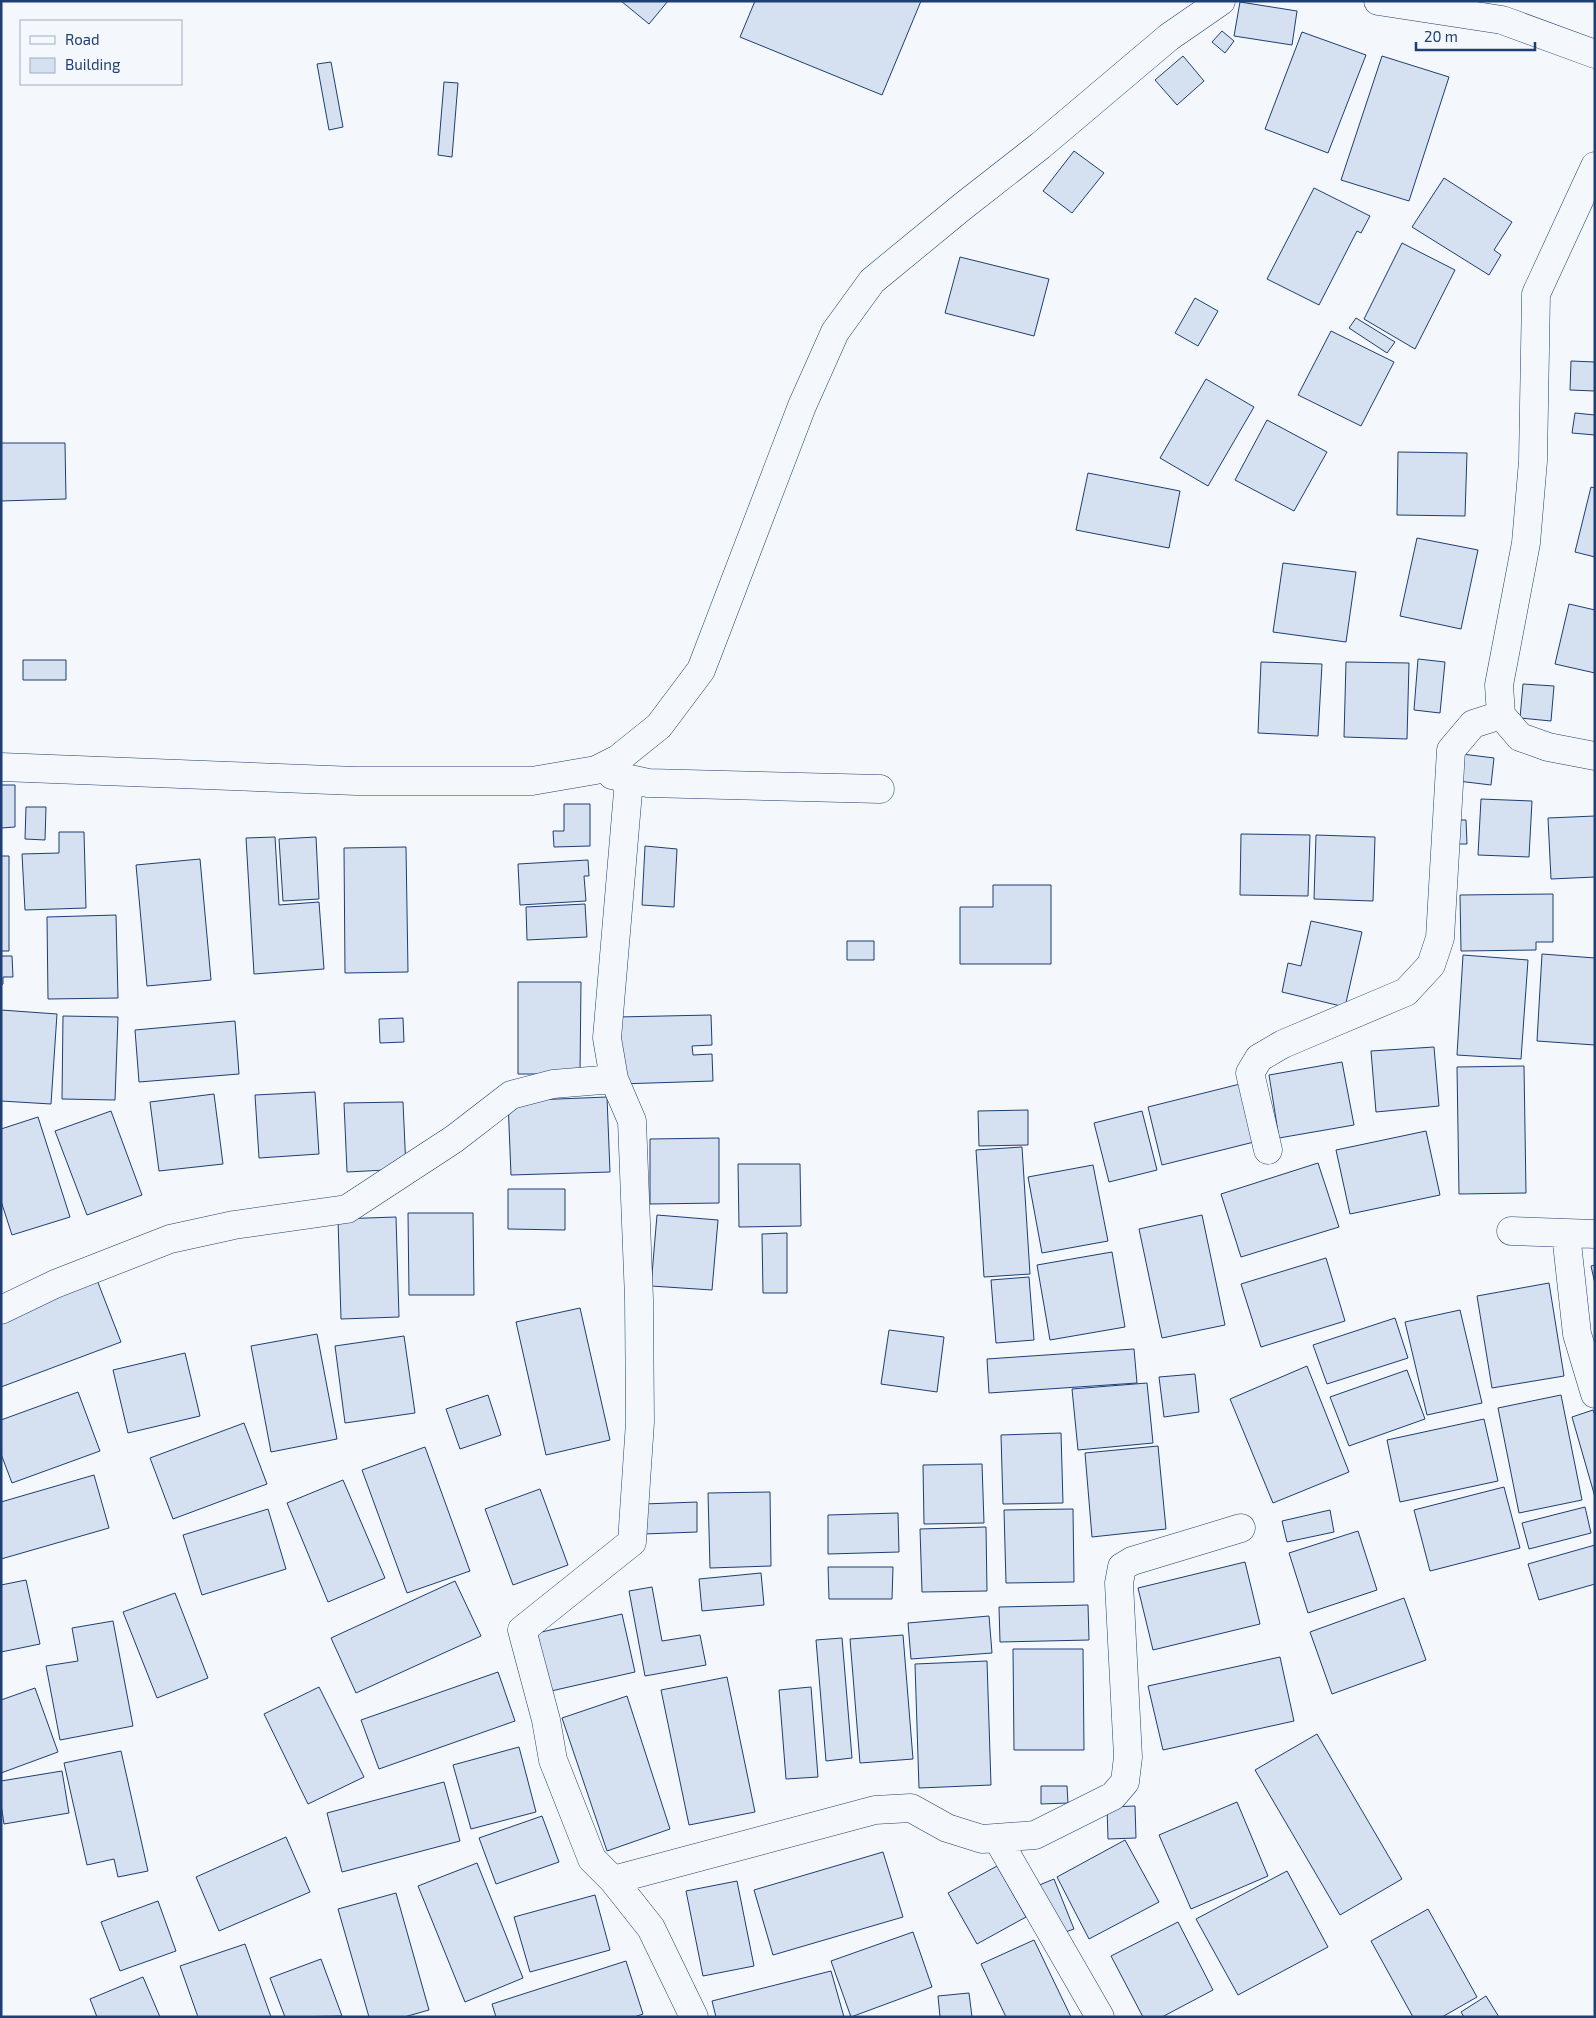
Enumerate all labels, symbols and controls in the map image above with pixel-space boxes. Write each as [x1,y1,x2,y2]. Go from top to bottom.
legend [20,20,182,85]
scale bar [1416,20,1535,52]
text: 20 m [1424,27,1458,45]
text: Road [65,30,100,48]
text: Building [65,55,121,73]

